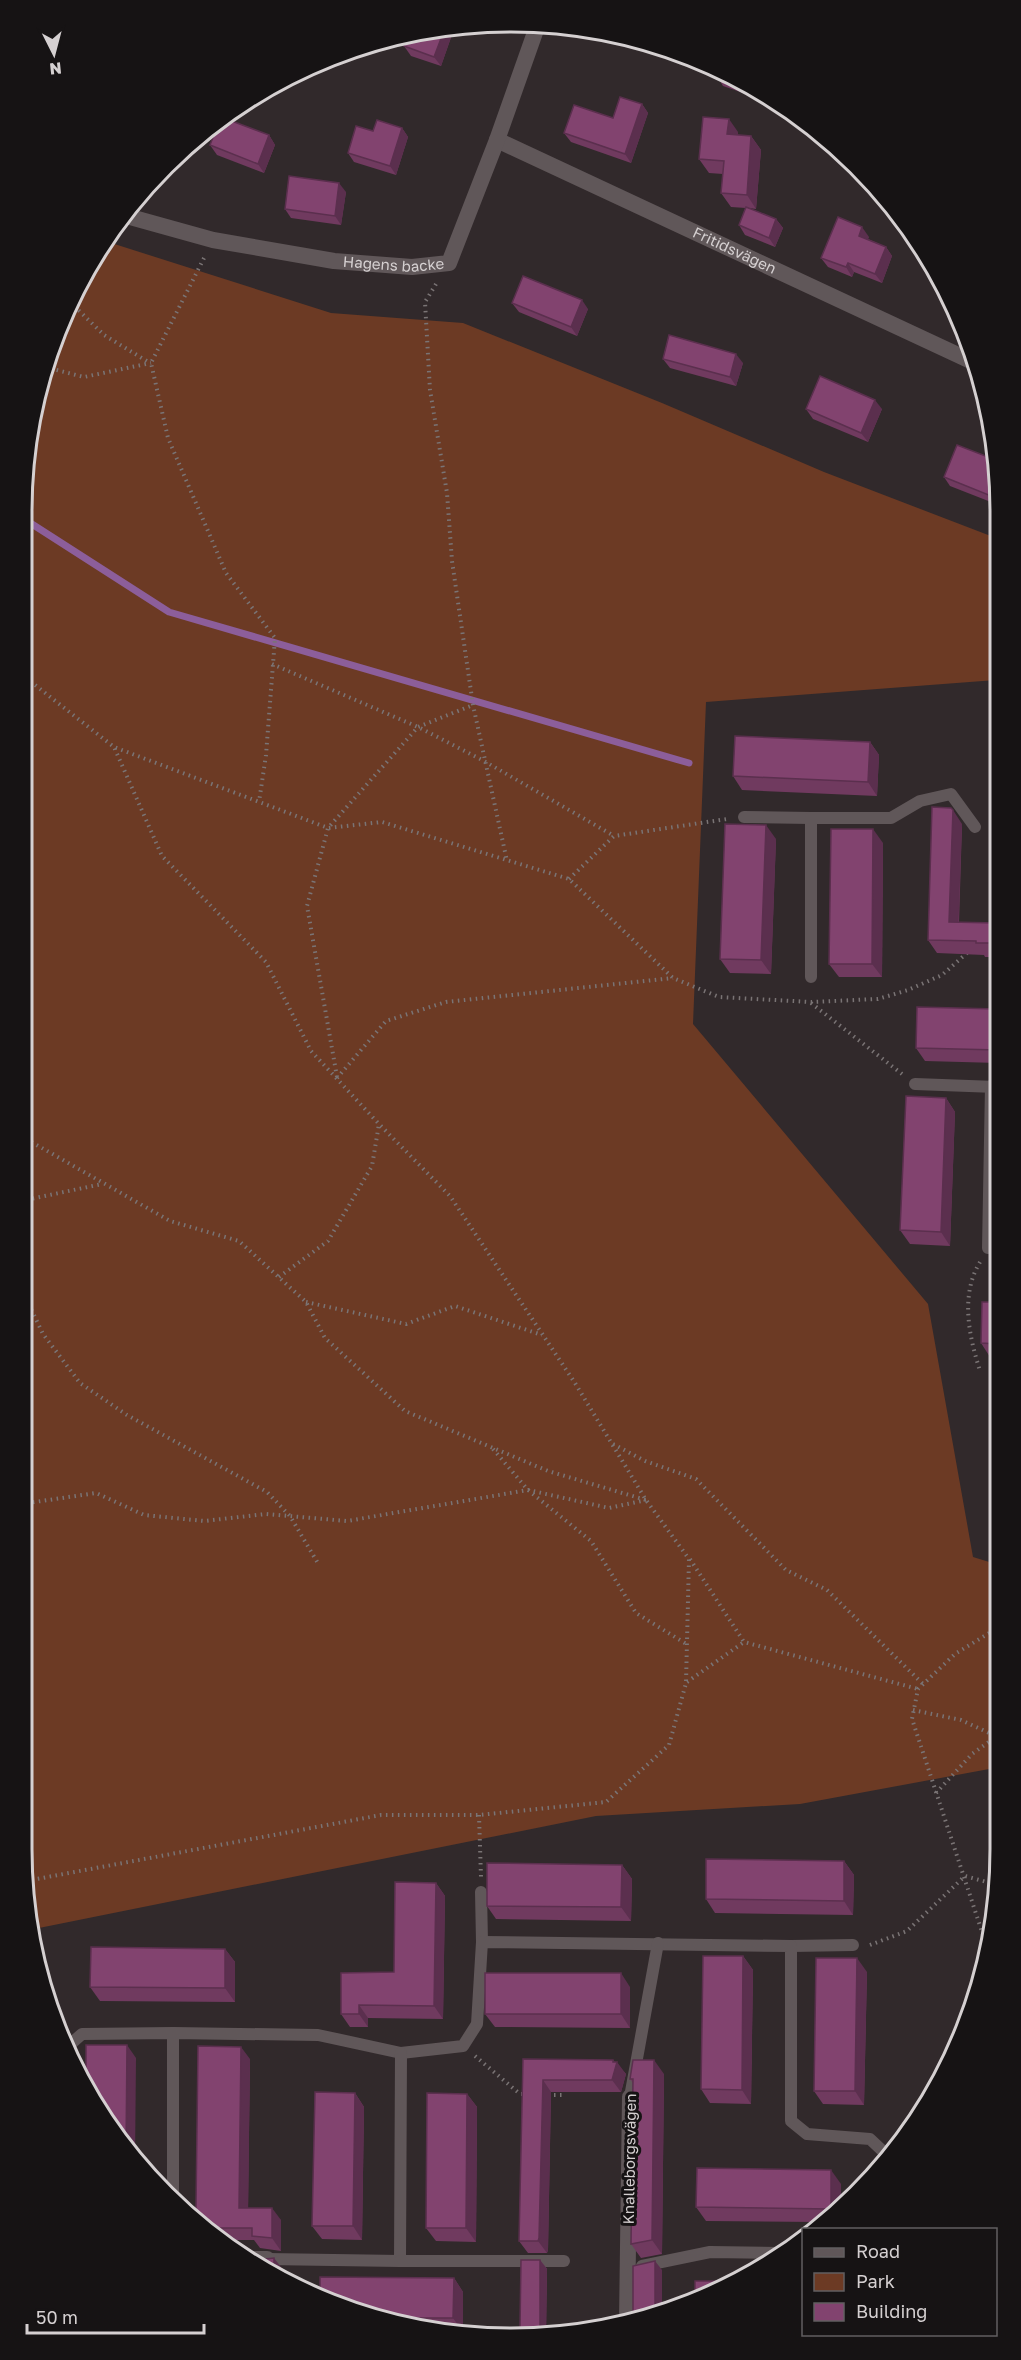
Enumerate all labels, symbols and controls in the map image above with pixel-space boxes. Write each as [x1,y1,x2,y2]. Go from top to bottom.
north arrow [24,24,84,84]
text: N [48,58,63,79]
street label: Fritidsvägen [690,223,779,277]
street label: Hagens backe [342,252,445,275]
street label: Knalleborgsvägen [619,2093,639,2225]
legend [802,2228,997,2336]
text: Road [856,2240,900,2262]
text: Park [856,2270,895,2292]
scale bar [27,2297,204,2335]
text: Building [856,2300,927,2322]
text: 50 m [36,2306,78,2328]

